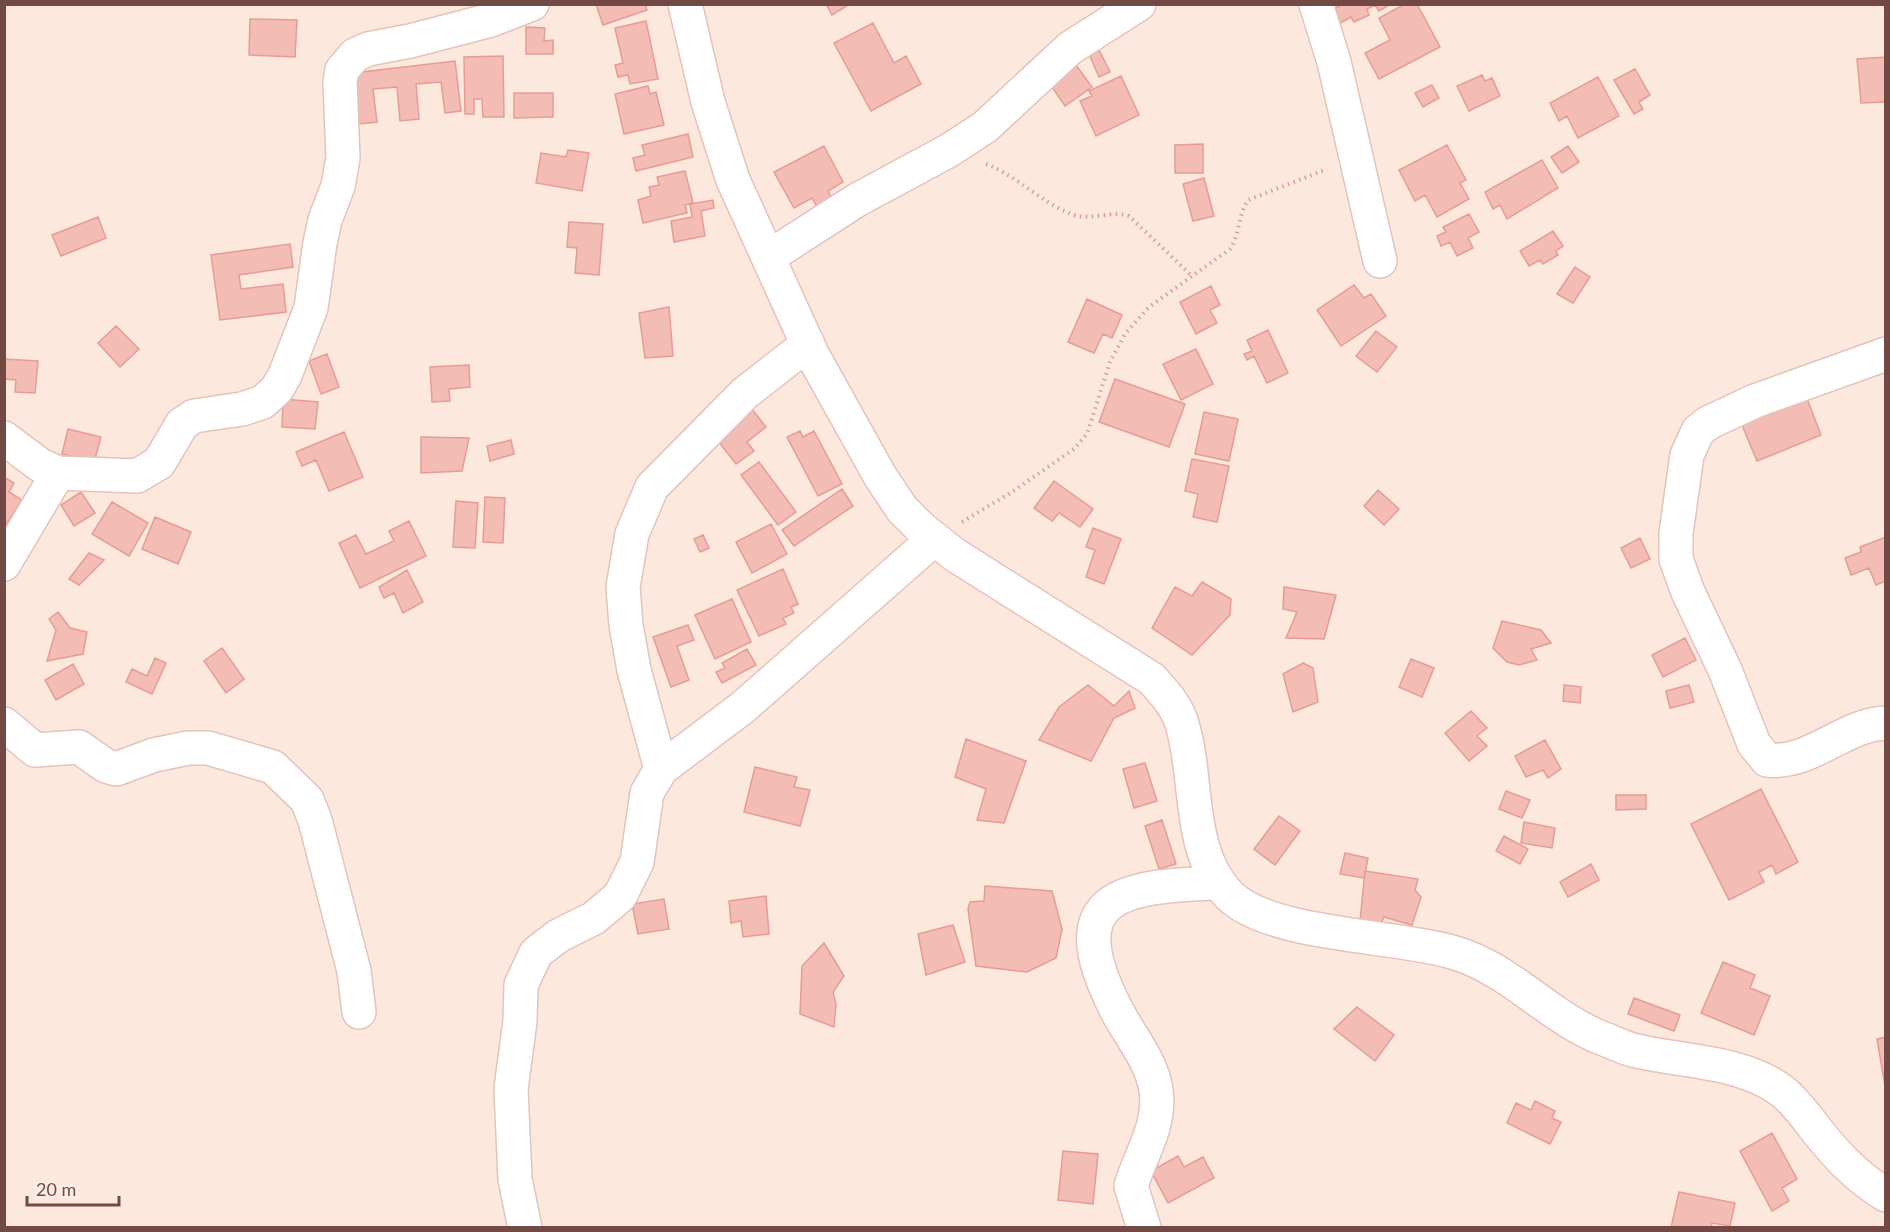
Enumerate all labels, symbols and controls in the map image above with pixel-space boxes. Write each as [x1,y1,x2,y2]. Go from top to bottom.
scale bar [27,1169,118,1207]
text: 20 m [36,1178,76,1200]

